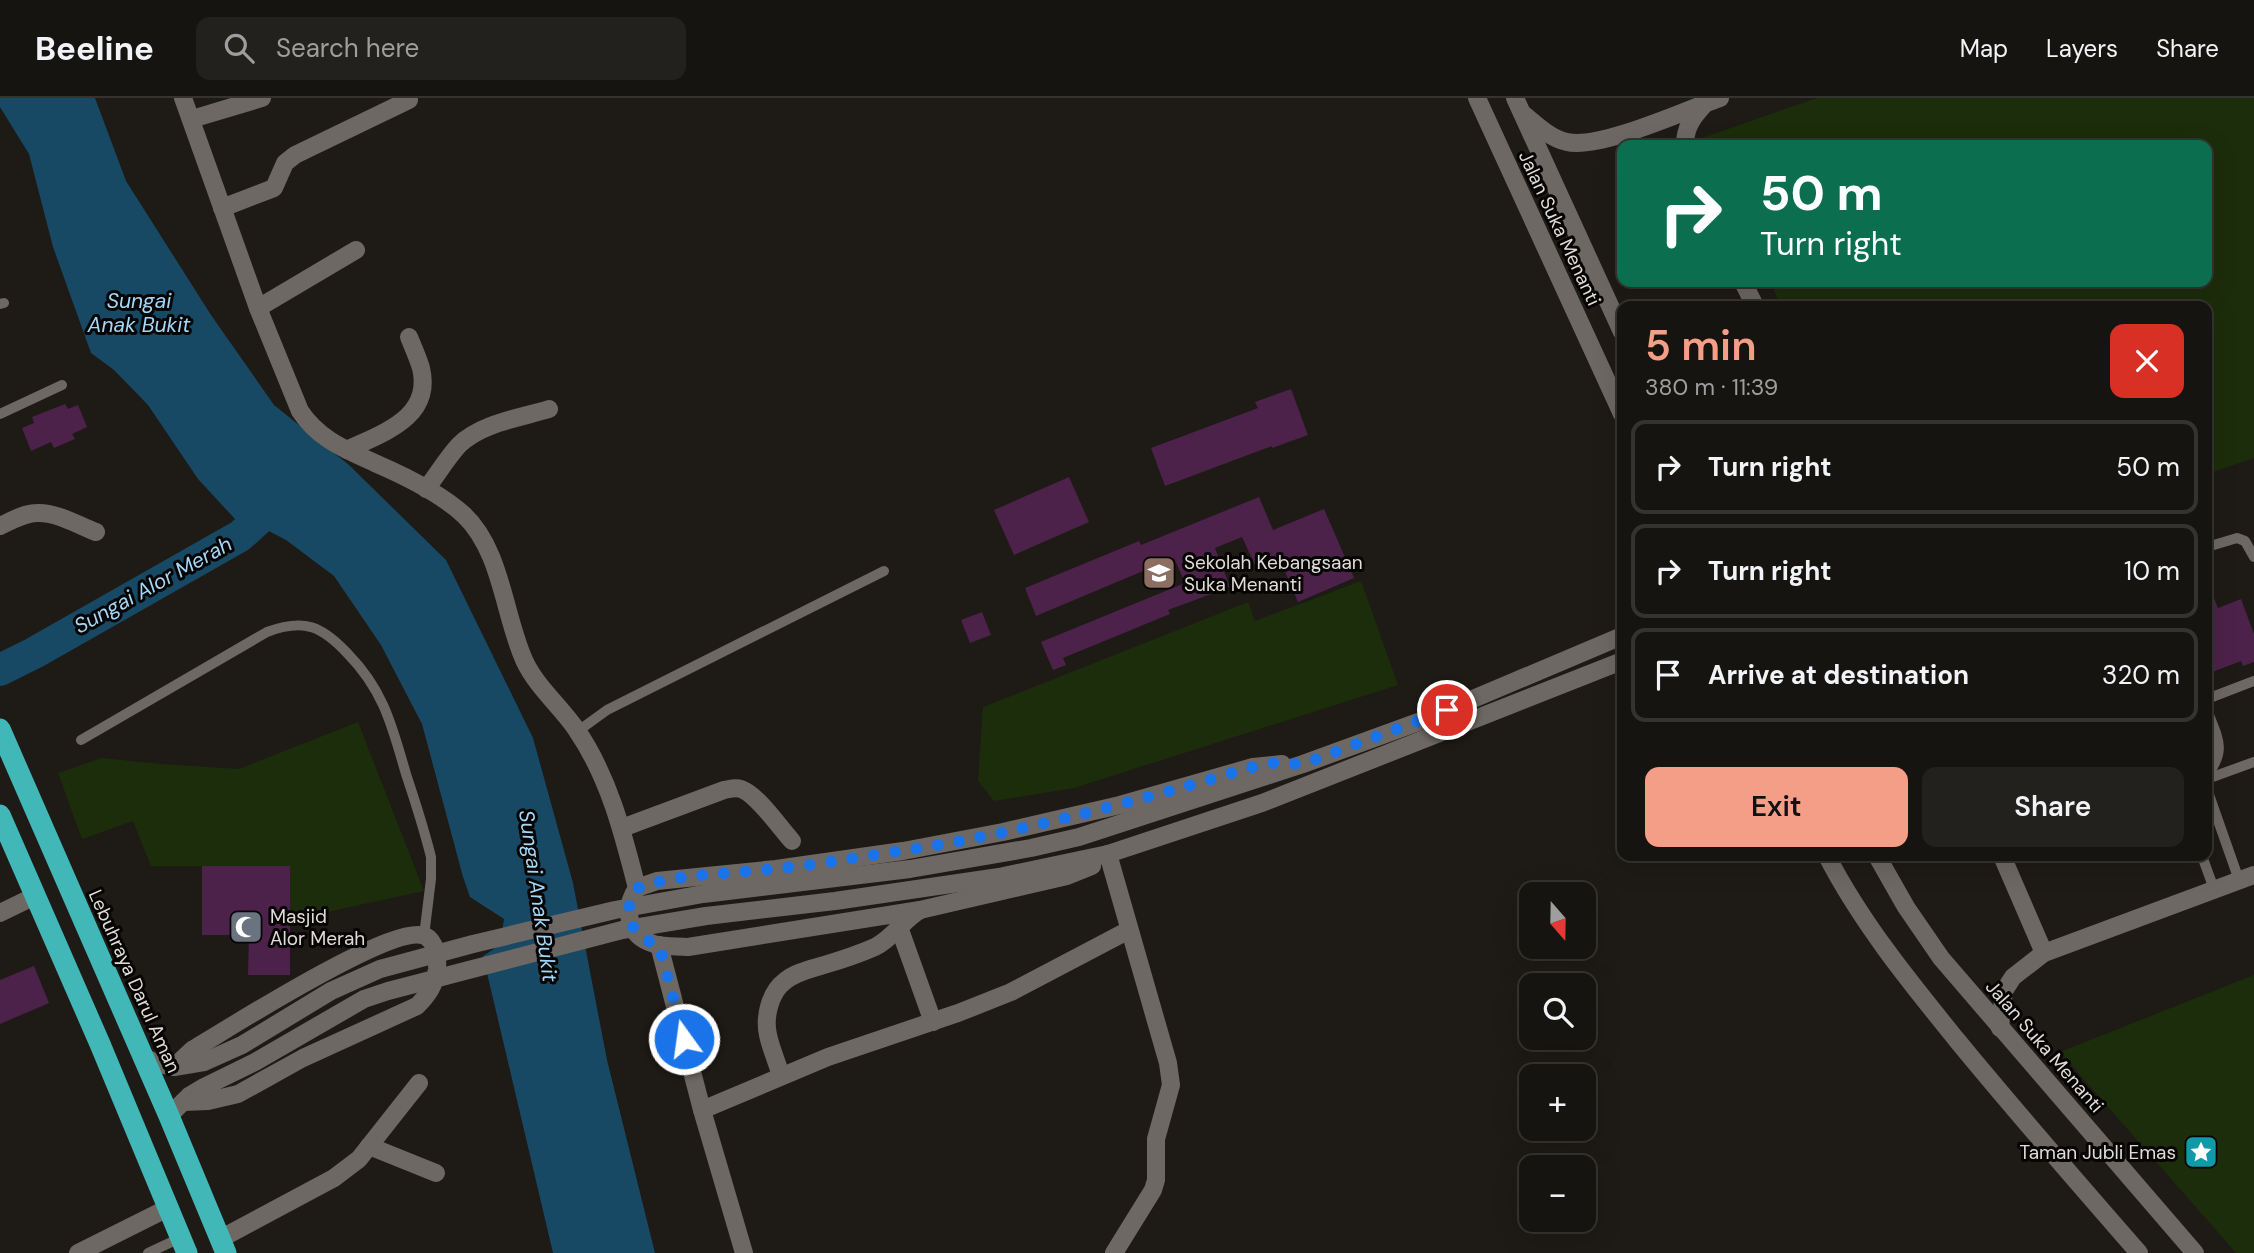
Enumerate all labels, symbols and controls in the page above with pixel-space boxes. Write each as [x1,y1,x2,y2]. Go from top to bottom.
search box [196,17,686,80]
text: Beeline [35,27,154,70]
icon: search [220,29,258,67]
text: Search here [276,31,419,65]
text: Map [1960,33,2008,64]
text: Layers [2046,33,2118,64]
text: Share [2156,33,2219,64]
street label: Jalan Suka Menanti [1513,147,1606,310]
text: 50 m [1760,161,1883,225]
icon: right [1645,168,1736,259]
text: Turn right [1760,223,1902,265]
water label: Sungai Anak Bukit [87,287,191,339]
text: 5 min [1645,318,1757,373]
button: close [2110,324,2184,398]
text: 380 m · 11:39 [1645,372,1778,402]
icon: right [1649,448,1687,486]
text: Turn right [1708,450,1832,484]
text: 50 m [2116,450,2180,484]
water label: Sungai Alor Merah [69,530,237,640]
place label: Sekolah Kebangsaan Suka Menanti [1184,550,1363,597]
icon: right [1649,552,1687,590]
school or university icon: Sekolah Kebangsaan Suka Menanti [1140,554,1178,592]
text: Turn right [1708,554,1832,588]
text: 10 m [2124,554,2180,588]
icon: arrive [1649,656,1687,694]
text: Arrive at destination [1708,658,1969,692]
text: 320 m [2102,658,2180,692]
pin [1417,680,1477,740]
icon: arrive [1428,691,1466,729]
button: Exit [1645,767,1908,847]
button: Share [1922,767,2184,847]
water label: Sungai Anak Bukit [512,808,564,985]
north arrow [1519,882,1596,959]
map controls [1519,882,1596,1232]
street label: Lebuhraya Darul Aman [83,886,186,1077]
place label: Masjid Alor Merah [270,904,365,951]
mosque icon: Masjid Alor Merah [227,908,265,946]
button: search [1519,973,1596,1050]
street label: Jalan Suka Menanti [1980,975,2109,1118]
position arrow [647,1002,721,1076]
button: + [1519,1064,1596,1141]
place icon: Taman Jubli Emas [2182,1133,2220,1171]
place label: Taman Jubli Emas [2019,1140,2176,1165]
button: − [1519,1155,1596,1232]

